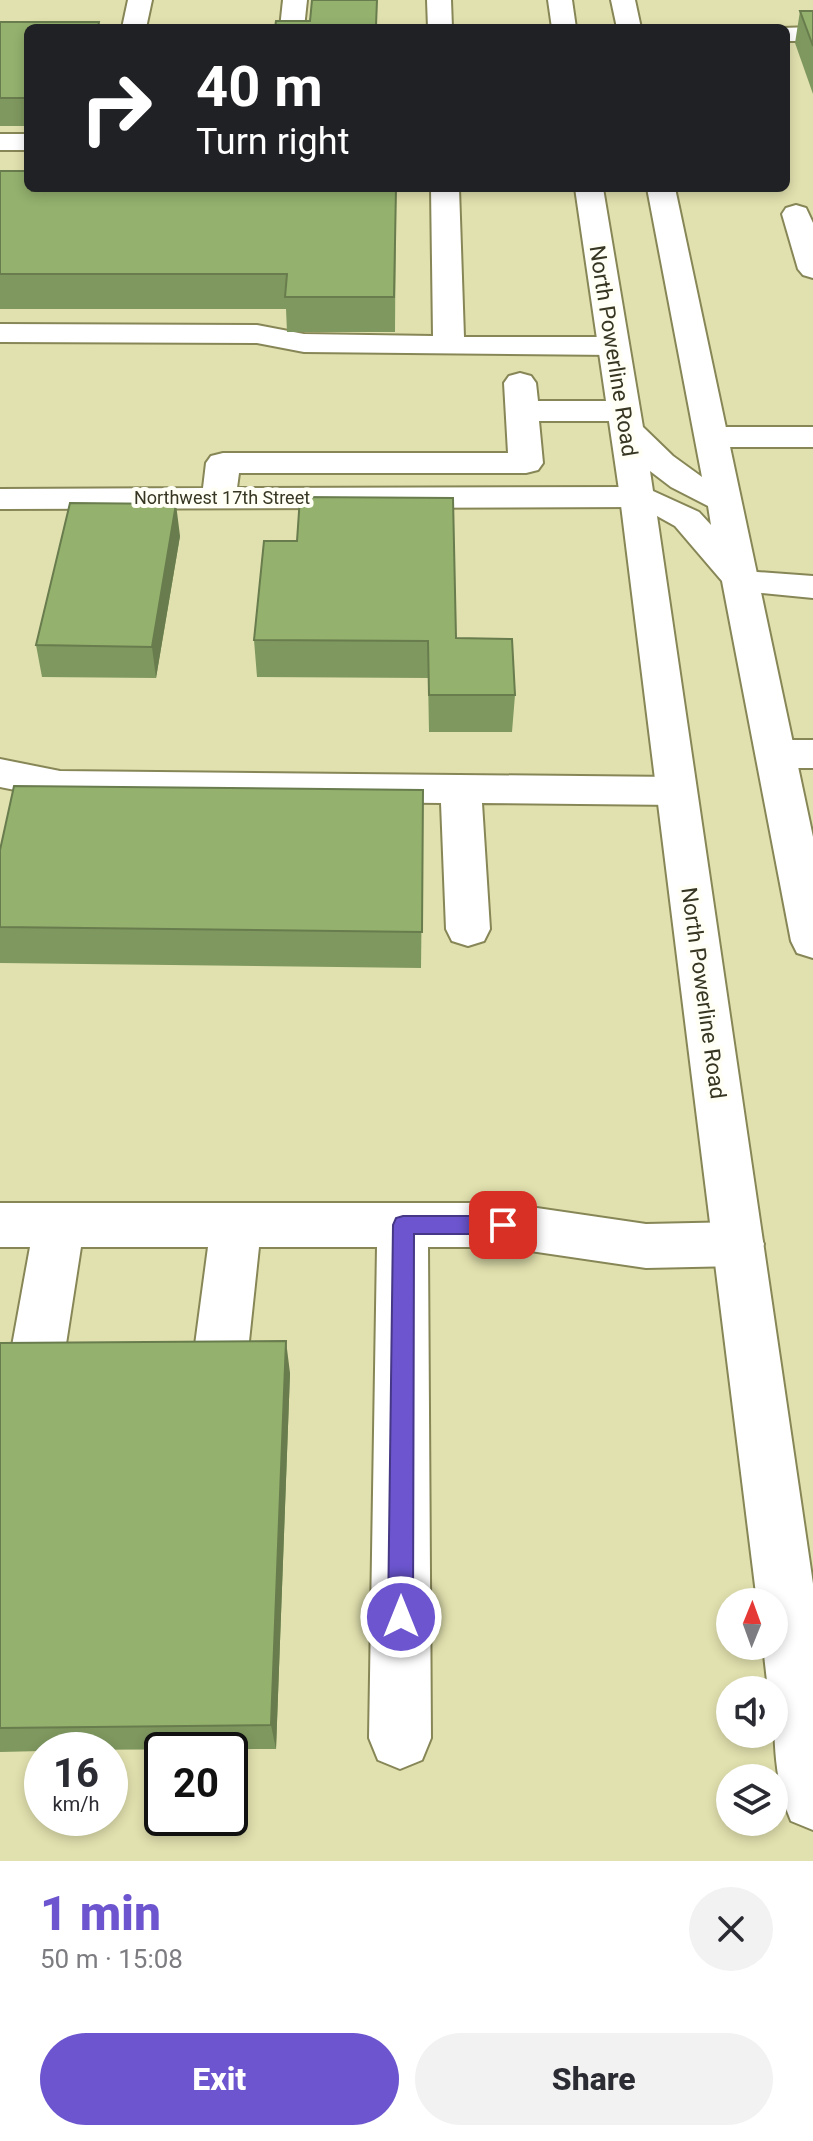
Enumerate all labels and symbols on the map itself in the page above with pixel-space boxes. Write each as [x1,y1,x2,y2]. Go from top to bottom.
street label: North Powerline Road [584,244,643,458]
street label: Northwest 17th Street [134,487,310,508]
street label: North Powerline Road [676,886,731,1100]
pin [469,1191,537,1259]
position arrow [359,1575,443,1659]
north arrow [716,1588,788,1660]
speed limit sign: 20 [144,1732,248,1836]

